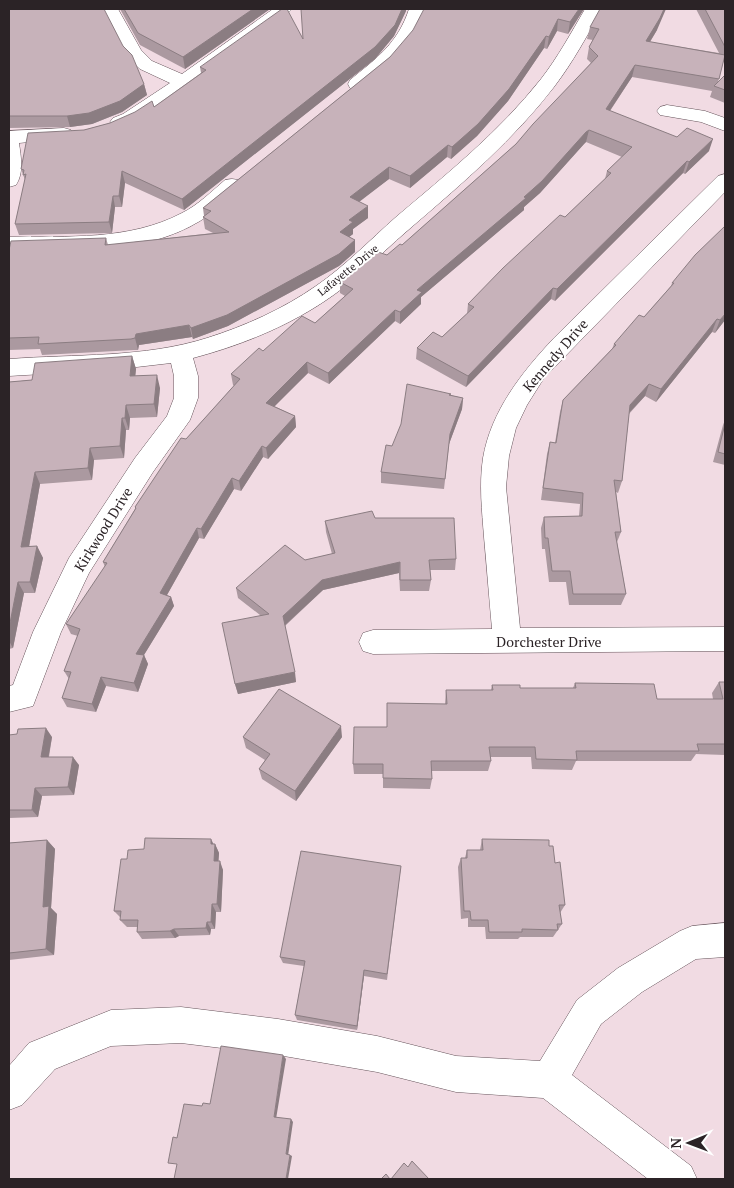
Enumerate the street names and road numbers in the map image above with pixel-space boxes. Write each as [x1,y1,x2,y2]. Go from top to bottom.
street label: Lafayette Drive [315,241,382,299]
street label: Kennedy Drive [518,315,592,395]
street label: Kirkwood Drive [70,483,136,575]
street label: Dorchester Drive [496,632,602,651]

